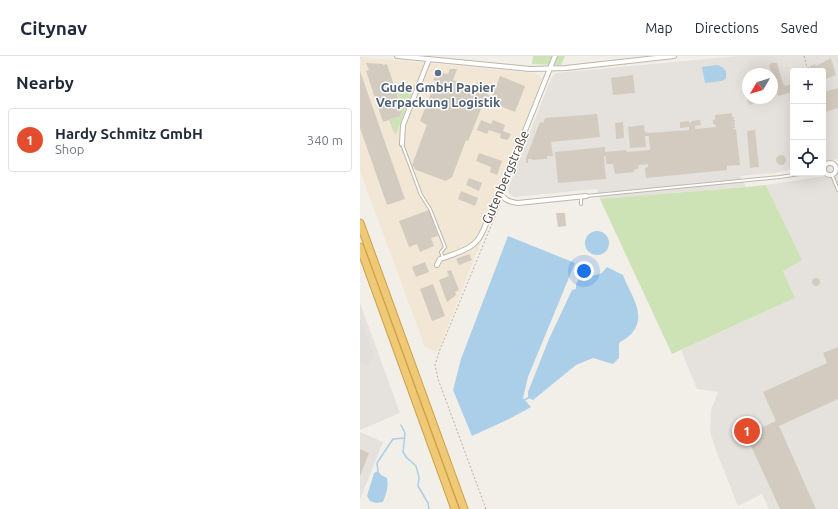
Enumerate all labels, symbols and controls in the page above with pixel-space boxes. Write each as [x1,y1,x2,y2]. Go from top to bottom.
text: Citynav [20,17,87,39]
text: Map [645,20,673,36]
text: Directions [695,20,759,36]
text: Saved [781,20,818,36]
marker: Gude GmbH Papier Verpackung Logistik [433,68,443,78]
north arrow [742,68,778,104]
map controls [790,68,826,176]
button: + [790,68,826,104]
text: Nearby [16,73,74,92]
place label: Gude GmbH Papier Verpackung Logistik [376,80,501,109]
button: − [790,104,826,140]
text: Hardy Schmitz GmbH [55,125,203,142]
street label: Gutenbergstraße [479,128,531,226]
text: 1 [26,133,34,147]
text: 340 m [307,133,343,147]
button: locate [790,140,826,176]
text: Shop [55,142,84,156]
your location [574,261,594,281]
pin: 1 [734,416,760,446]

